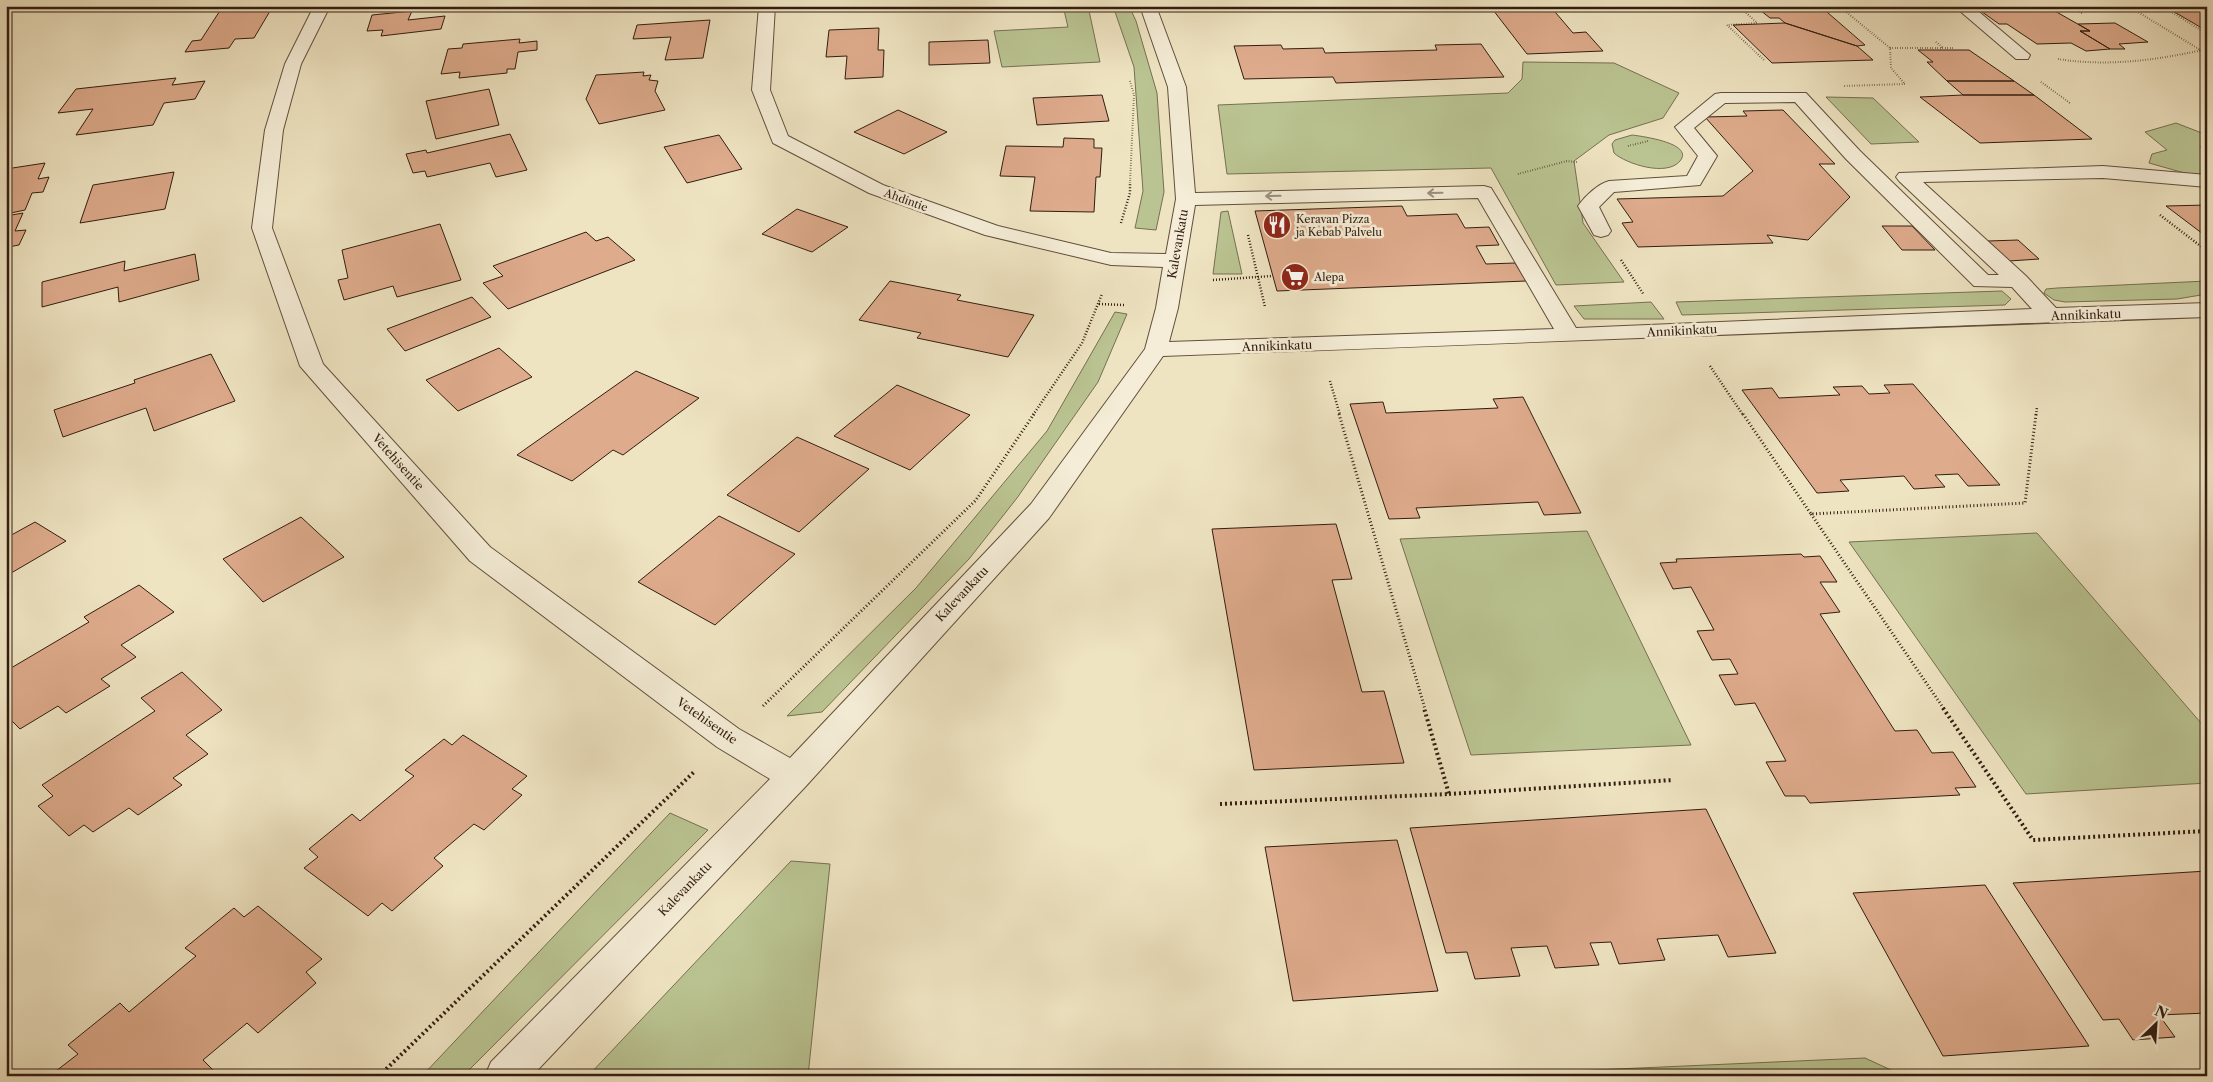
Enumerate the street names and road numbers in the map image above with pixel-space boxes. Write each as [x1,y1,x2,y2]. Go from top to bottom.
street label: Ahdintie [881,185,930,214]
street label: Kalevankatu [1164,207,1191,280]
street label: Annikinkatu [2050,306,2122,323]
street label: Annikinkatu [1645,321,1718,340]
street label: Annikinkatu [1241,337,1313,354]
street label: Vetehisentie [369,430,428,493]
street label: Kalevankatu [932,562,992,625]
street label: Vetehisentie [673,694,741,747]
street label: Kalevankatu [655,858,715,919]

